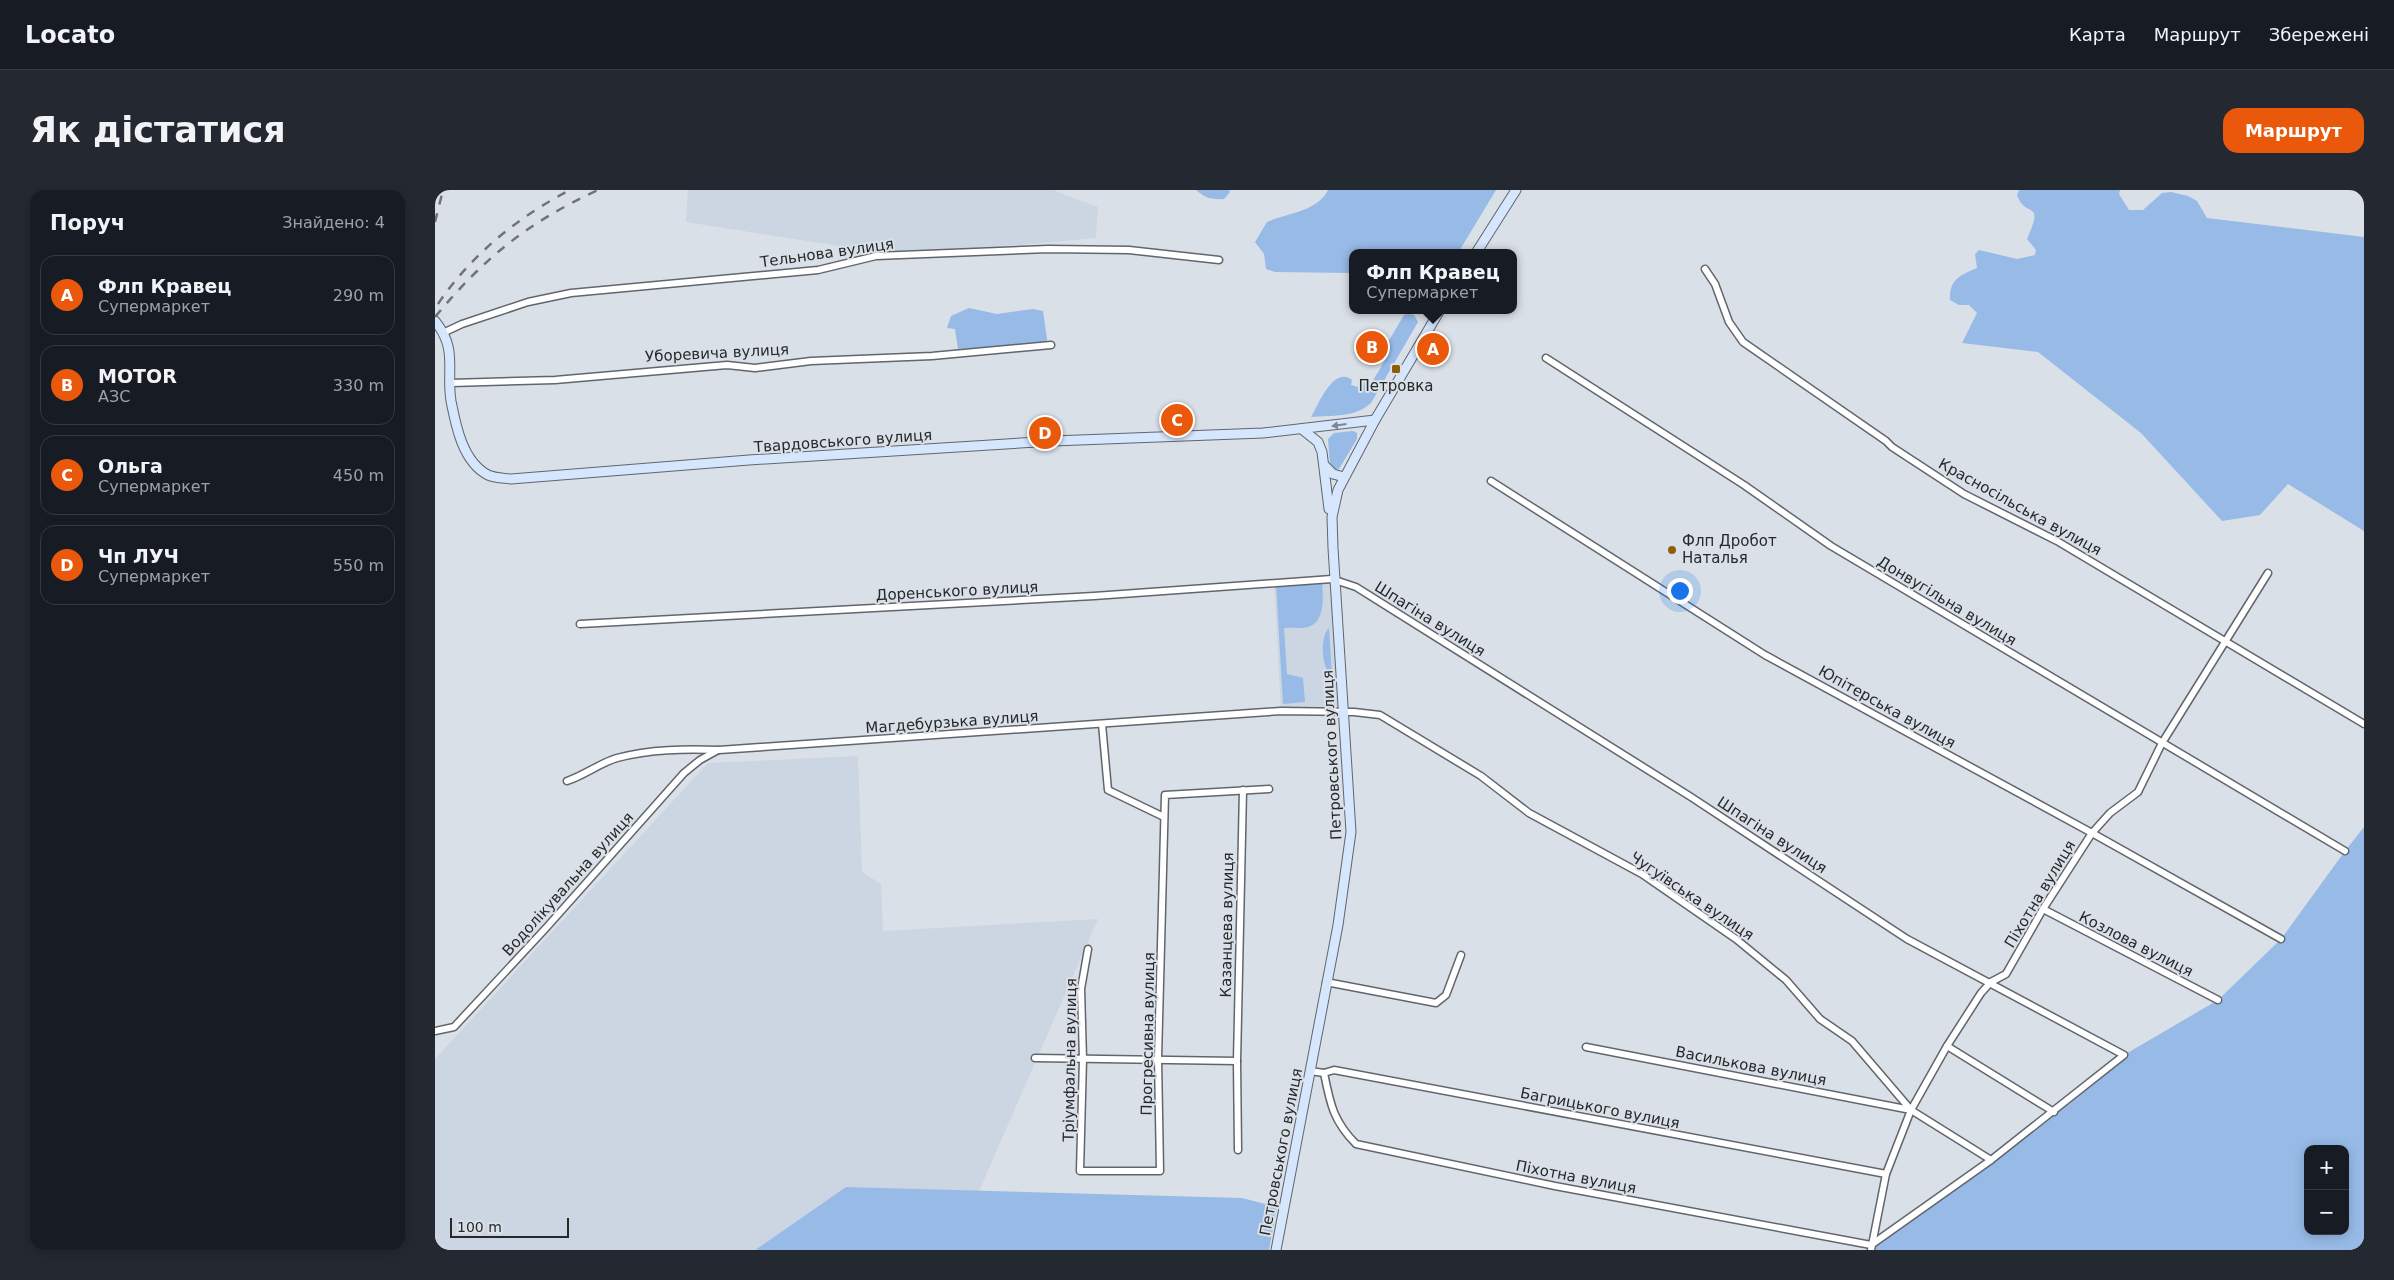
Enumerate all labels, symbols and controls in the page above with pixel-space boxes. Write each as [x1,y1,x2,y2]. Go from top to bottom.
text: Locato [25,21,115,49]
text: Карта [2069,24,2126,45]
text: Маршрут [2154,24,2241,45]
text: Збережені [2269,24,2369,45]
button: Маршрут [2223,108,2364,153]
text: Як дістатися [30,110,286,150]
text: Поруч [50,211,125,235]
text: Знайдено: 4 [282,213,385,232]
street label: Тельнова вулиця [758,235,895,271]
popup [1349,249,1517,314]
text: Флп Кравец [1366,261,1500,283]
text: Флп Кравец [98,275,231,297]
text: Супермаркет [1366,283,1478,302]
text: A [61,286,73,305]
text: 290 m [333,286,384,305]
text: Супермаркет [98,297,210,316]
pin: B [1356,328,1388,366]
pin: A [1417,330,1449,368]
street label: Уборевича вулиця [645,340,789,366]
marker: Петровка [1390,363,1402,375]
text: MOTOR [98,365,177,387]
text: B [61,376,73,395]
text: 330 m [333,376,384,395]
place label: Петровка [1358,377,1434,395]
text: АЗС [98,387,130,406]
pin: C [1161,401,1193,439]
pin: D [1029,414,1061,452]
one-way arrow [1331,421,1347,429]
street label: Твардовського вулиця [752,426,933,456]
text: Ольга [98,455,163,477]
street label: Красносільська вулиця [1935,455,2105,559]
text: C [61,466,73,485]
text: 450 m [333,466,384,485]
text: Супермаркет [98,477,210,496]
place label: Флп Дробот Наталья [1682,532,1777,567]
marker: Флп Дробот Наталья [1666,544,1678,556]
text: Чп ЛУЧ [98,545,179,567]
street label: Донвугільна вулиця [1874,552,2020,650]
text: D [60,556,74,575]
text: 550 m [333,556,384,575]
text: Супермаркет [98,567,210,586]
street label: Доренського вулиця [875,578,1039,604]
street label: Шпагіна вулиця [1371,578,1489,660]
your location [1667,578,1693,604]
street label: Юпітерська вулиця [1815,662,1959,752]
street label: Петровського вулиця [1319,670,1345,840]
street label: Магдебурзька вулиця [865,707,1039,737]
street label: Шпагіна вулиця [1714,793,1830,877]
street label: Водолікувальна вулиця [499,808,637,960]
street label: Піхотна вулиця [2001,837,2079,951]
street label: Чугуївська вулиця [1627,848,1757,944]
street label: Казанцева вулиця [1217,852,1237,998]
street label: Козлова вулиця [2076,907,2196,981]
street label: Прогресивна вулиця [1138,952,1158,1116]
street label: Тріумфальна вулиця [1060,978,1080,1143]
street label: Василькова вулиця [1674,1043,1828,1089]
street label: Петровського вулиця [1256,1067,1306,1237]
street label: Багрицького вулиця [1519,1084,1681,1132]
map controls [2304,1145,2349,1235]
button: + [2304,1145,2349,1190]
street label: Піхотна вулиця [1514,1156,1638,1198]
button: − [2304,1190,2349,1235]
scale bar [450,1215,569,1238]
text: 100 m [457,1219,502,1235]

